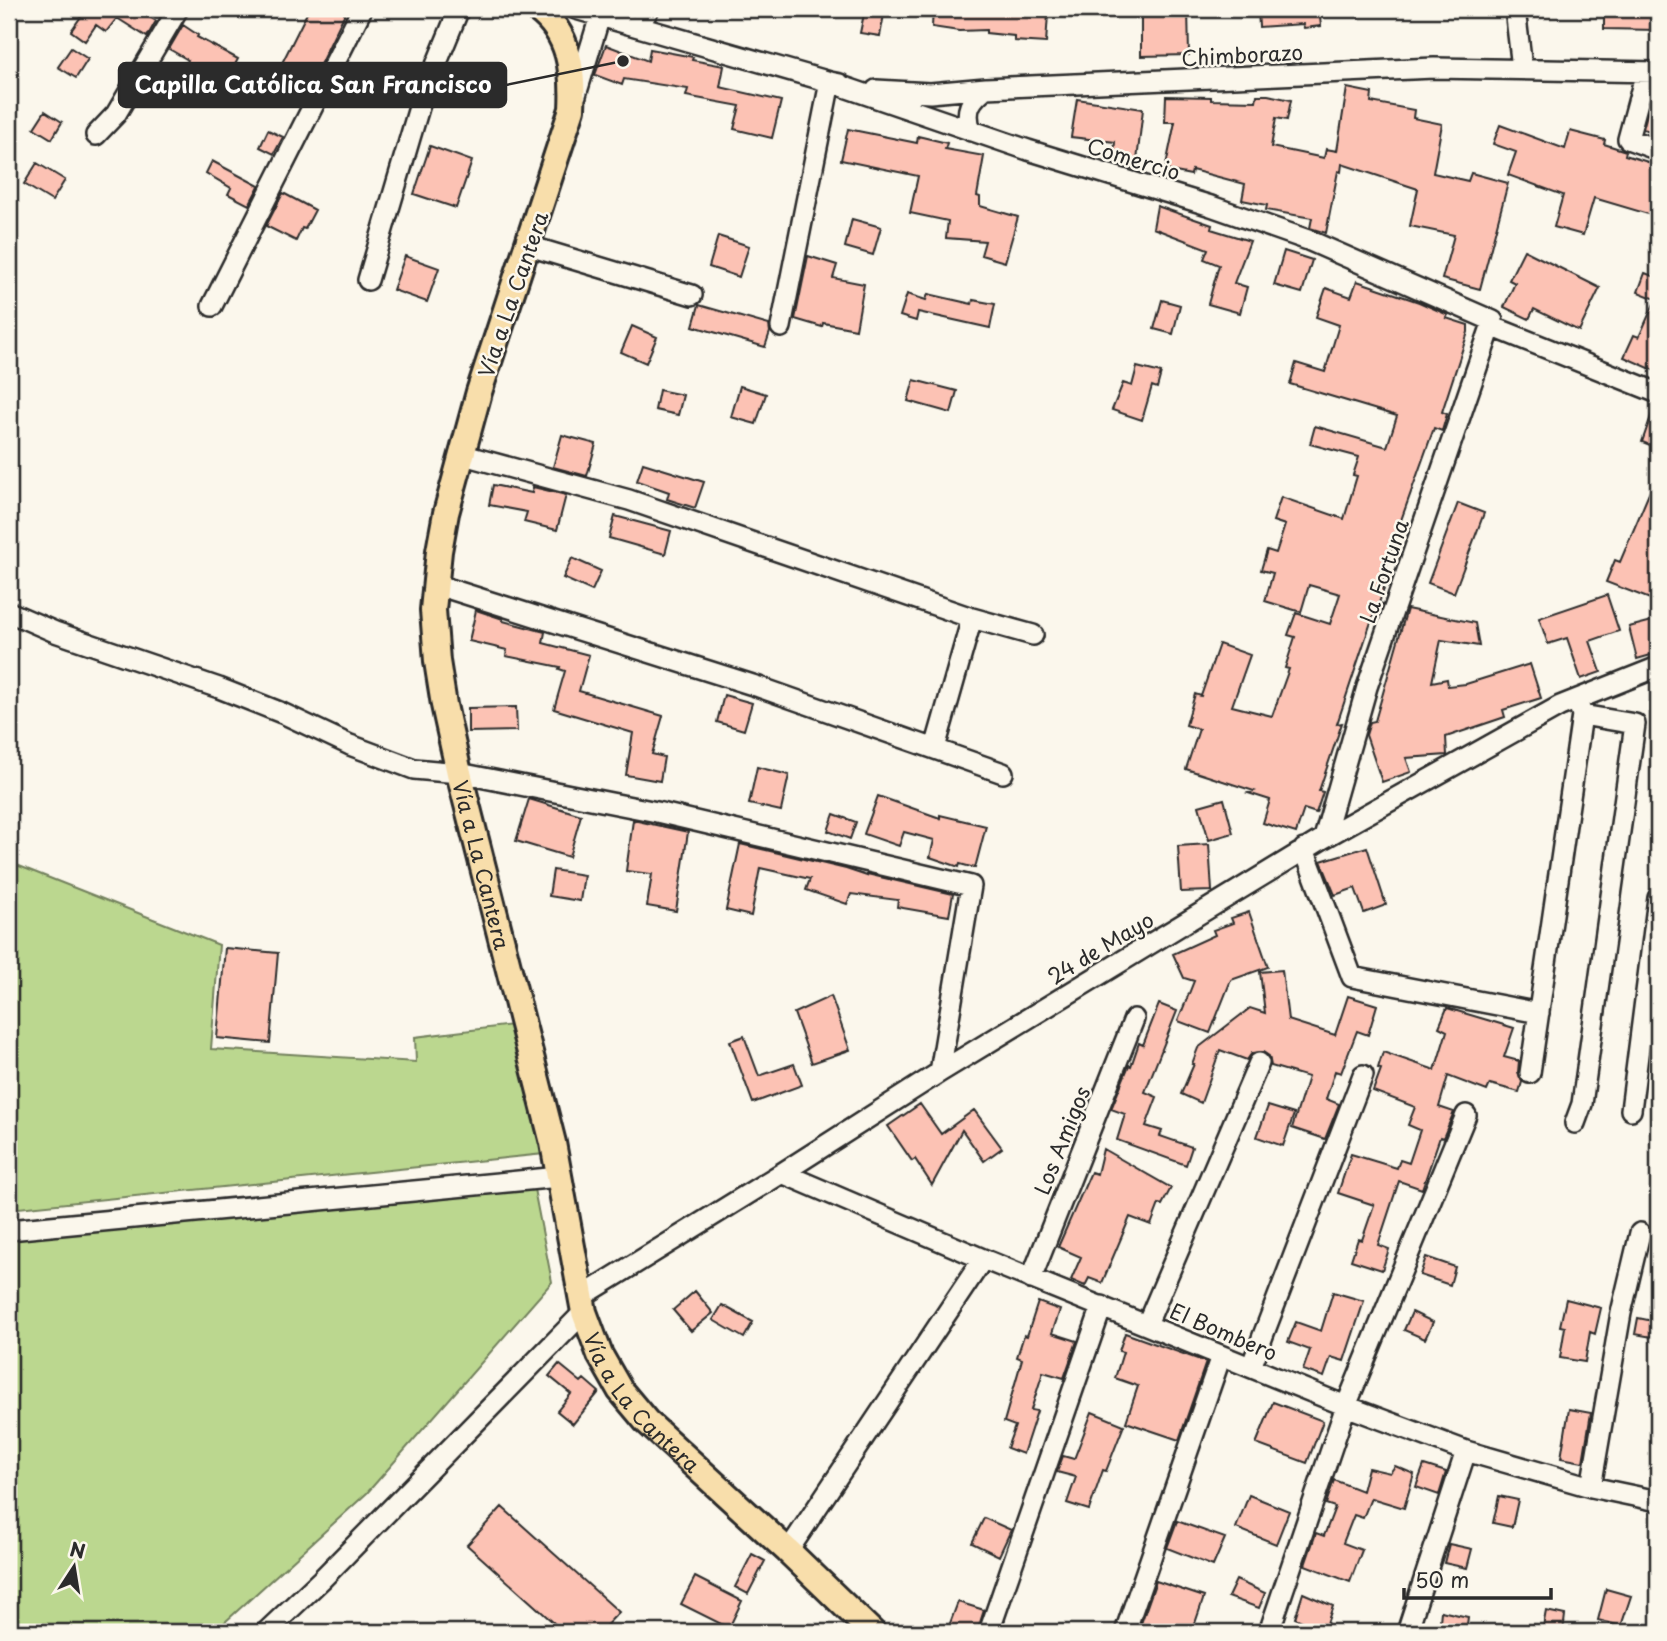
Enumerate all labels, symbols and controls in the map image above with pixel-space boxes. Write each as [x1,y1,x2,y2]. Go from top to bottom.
street label: Chimborazo [1180,35,1304,73]
callout: Capilla Católica San Francisco [119,63,506,107]
text: Capilla Católica San Francisco [134,66,492,101]
street label: Comercio [1084,129,1184,187]
street label: Vía a La Cantera [469,207,555,381]
street label: La Fortuna [1350,515,1416,627]
street label: Vía a La Cantera [445,777,519,953]
street label: 24 de Mayo [1041,903,1159,991]
street label: Los Amigos [1025,1081,1097,1199]
street label: El Bombero [1165,1294,1283,1368]
street label: Vía a La Cantera [577,1327,708,1480]
north arrow [38,1532,108,1602]
text: N [67,1534,88,1565]
scale bar [1404,1557,1552,1601]
text: 50 m [1415,1563,1469,1595]

